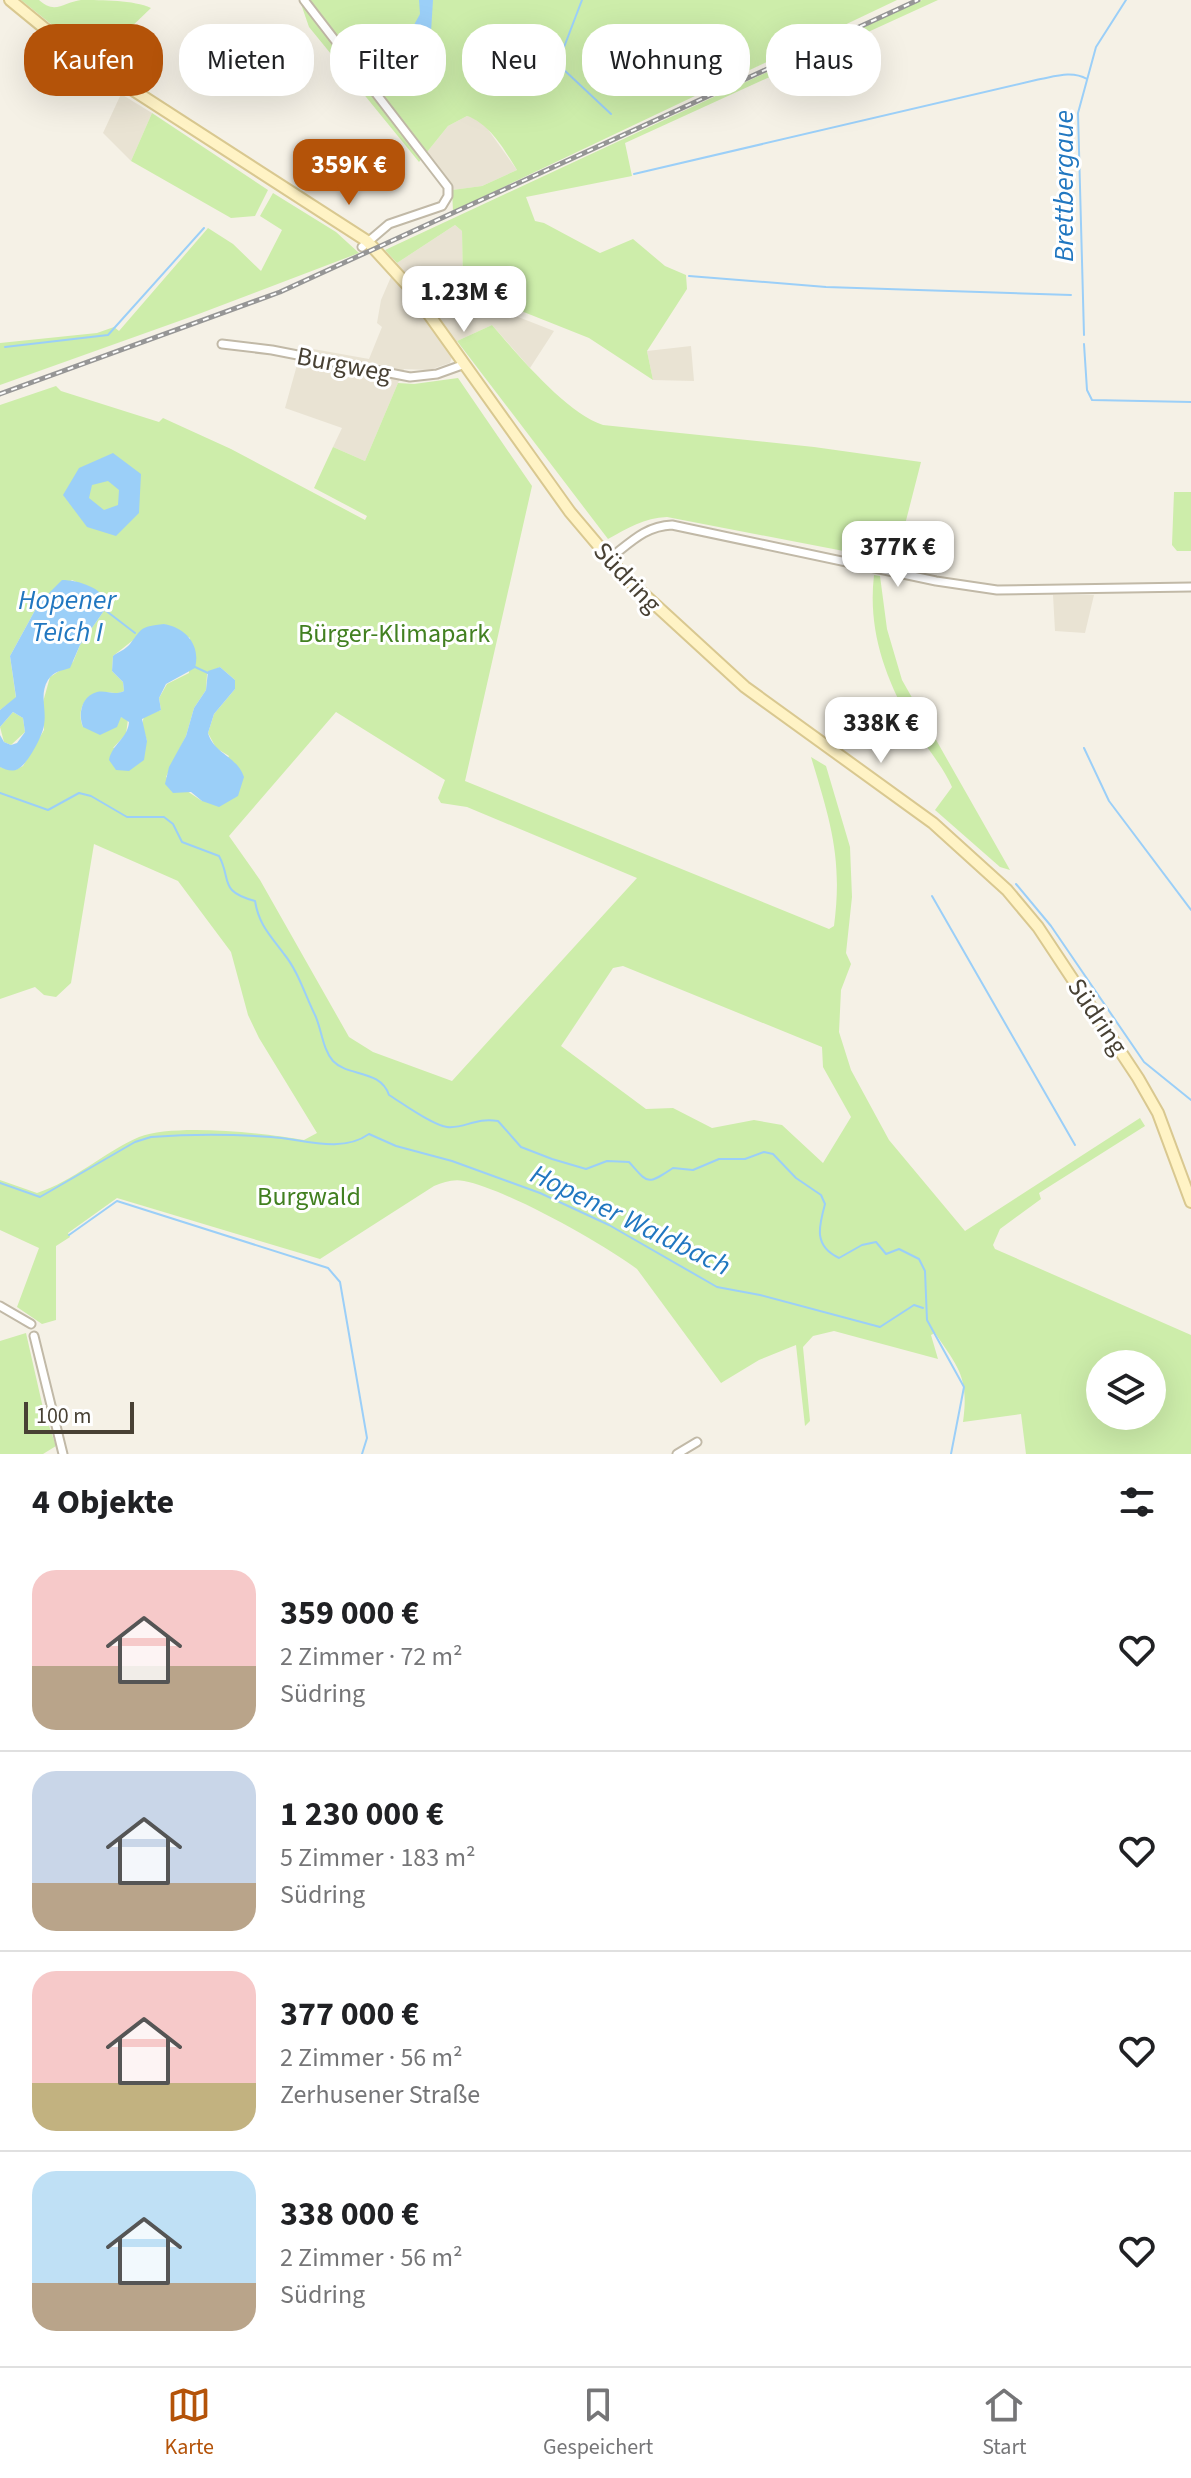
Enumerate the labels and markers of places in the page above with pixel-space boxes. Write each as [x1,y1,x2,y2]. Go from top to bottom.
pin: 359K € [284,139,414,207]
pin: 1.23M € [390,266,538,334]
pin: 377K € [833,521,963,589]
pin: 338K € [816,697,946,765]

